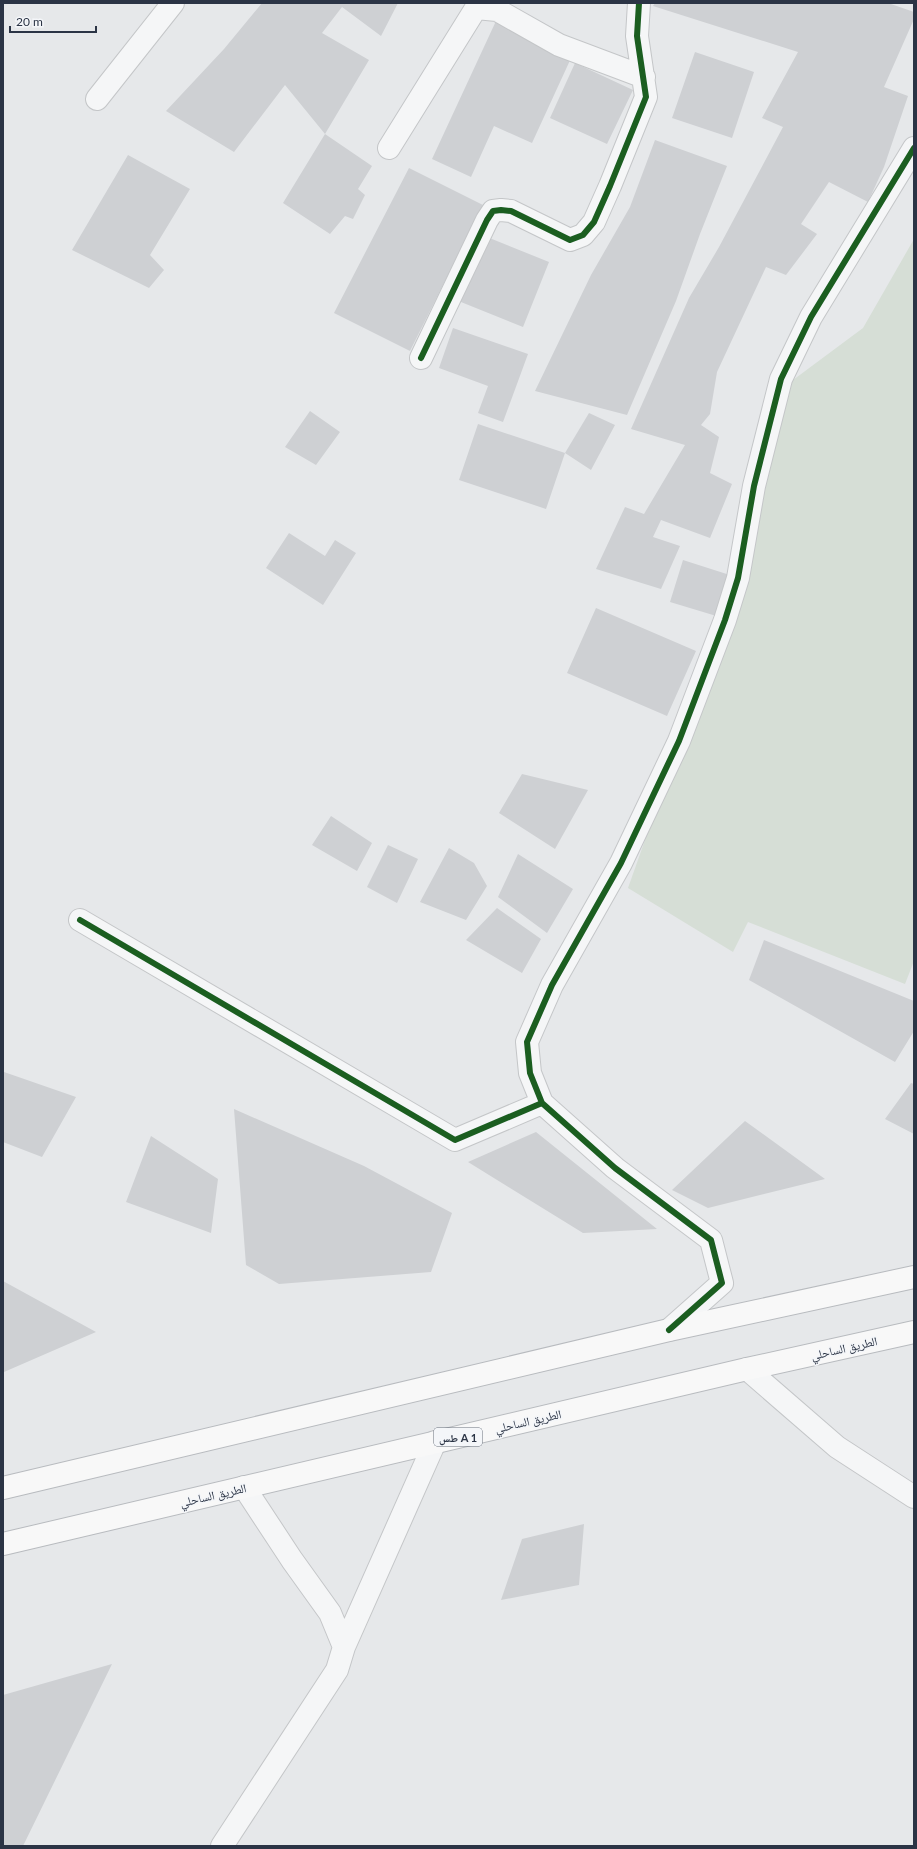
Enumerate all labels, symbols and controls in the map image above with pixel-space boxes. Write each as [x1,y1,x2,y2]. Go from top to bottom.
scale bar [10,8,96,34]
text: 20 m [16,14,43,29]
street label: الطريق الساحلي [809,1333,880,1366]
street label: الطريق الساحلي [493,1406,564,1439]
road number: طس A 1 [434,1428,482,1446]
street label: الطريق الساحلي [178,1480,249,1513]

